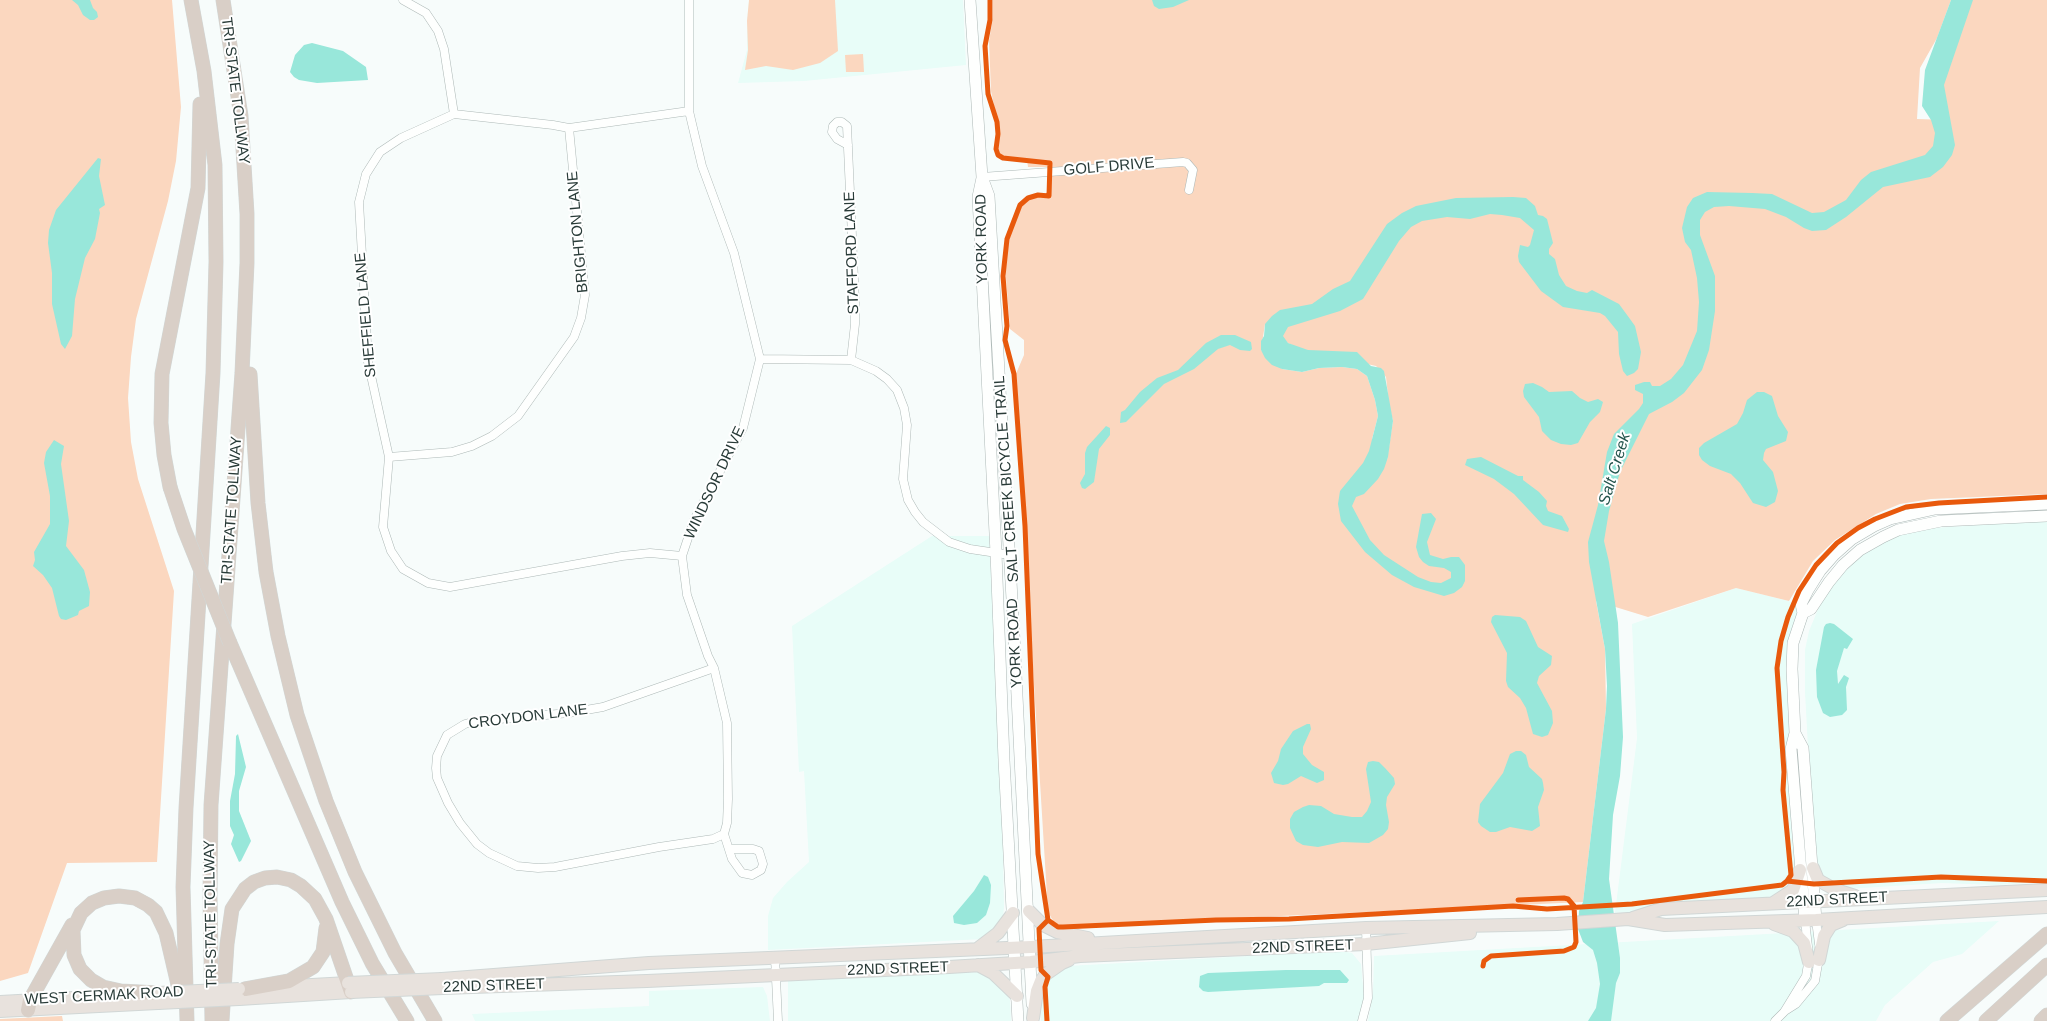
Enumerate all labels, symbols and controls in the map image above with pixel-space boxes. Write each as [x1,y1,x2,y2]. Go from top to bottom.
street label: TRI-STATE TOLLWAY [217,16,253,166]
street label: GOLF DRIVE [1063,154,1155,180]
street label: BRIGHTON LANE [564,170,592,294]
street label: STAFFORD LANE [841,191,863,315]
street label: YORK ROAD [972,194,992,284]
street label: SHEFFIELD LANE [352,252,380,378]
street label: SALT CREEK BICYCLE TRAIL [991,375,1023,583]
street label: WINDSOR DRIVE [681,424,749,542]
water label: Salt Creek [1595,430,1635,508]
street label: TRI-STATE TOLLWAY [218,436,246,584]
street label: YORK ROAD [1004,598,1026,688]
street label: CROYDON LANE [467,701,589,733]
street label: TRI-STATE TOLLWAY [201,840,221,988]
street label: 22ND STREET [1786,888,1888,912]
street label: 22ND STREET [1252,936,1354,958]
street label: 22ND STREET [847,958,949,980]
street label: 22ND STREET [443,975,545,997]
street label: WEST CERMAK ROAD [24,983,184,1009]

